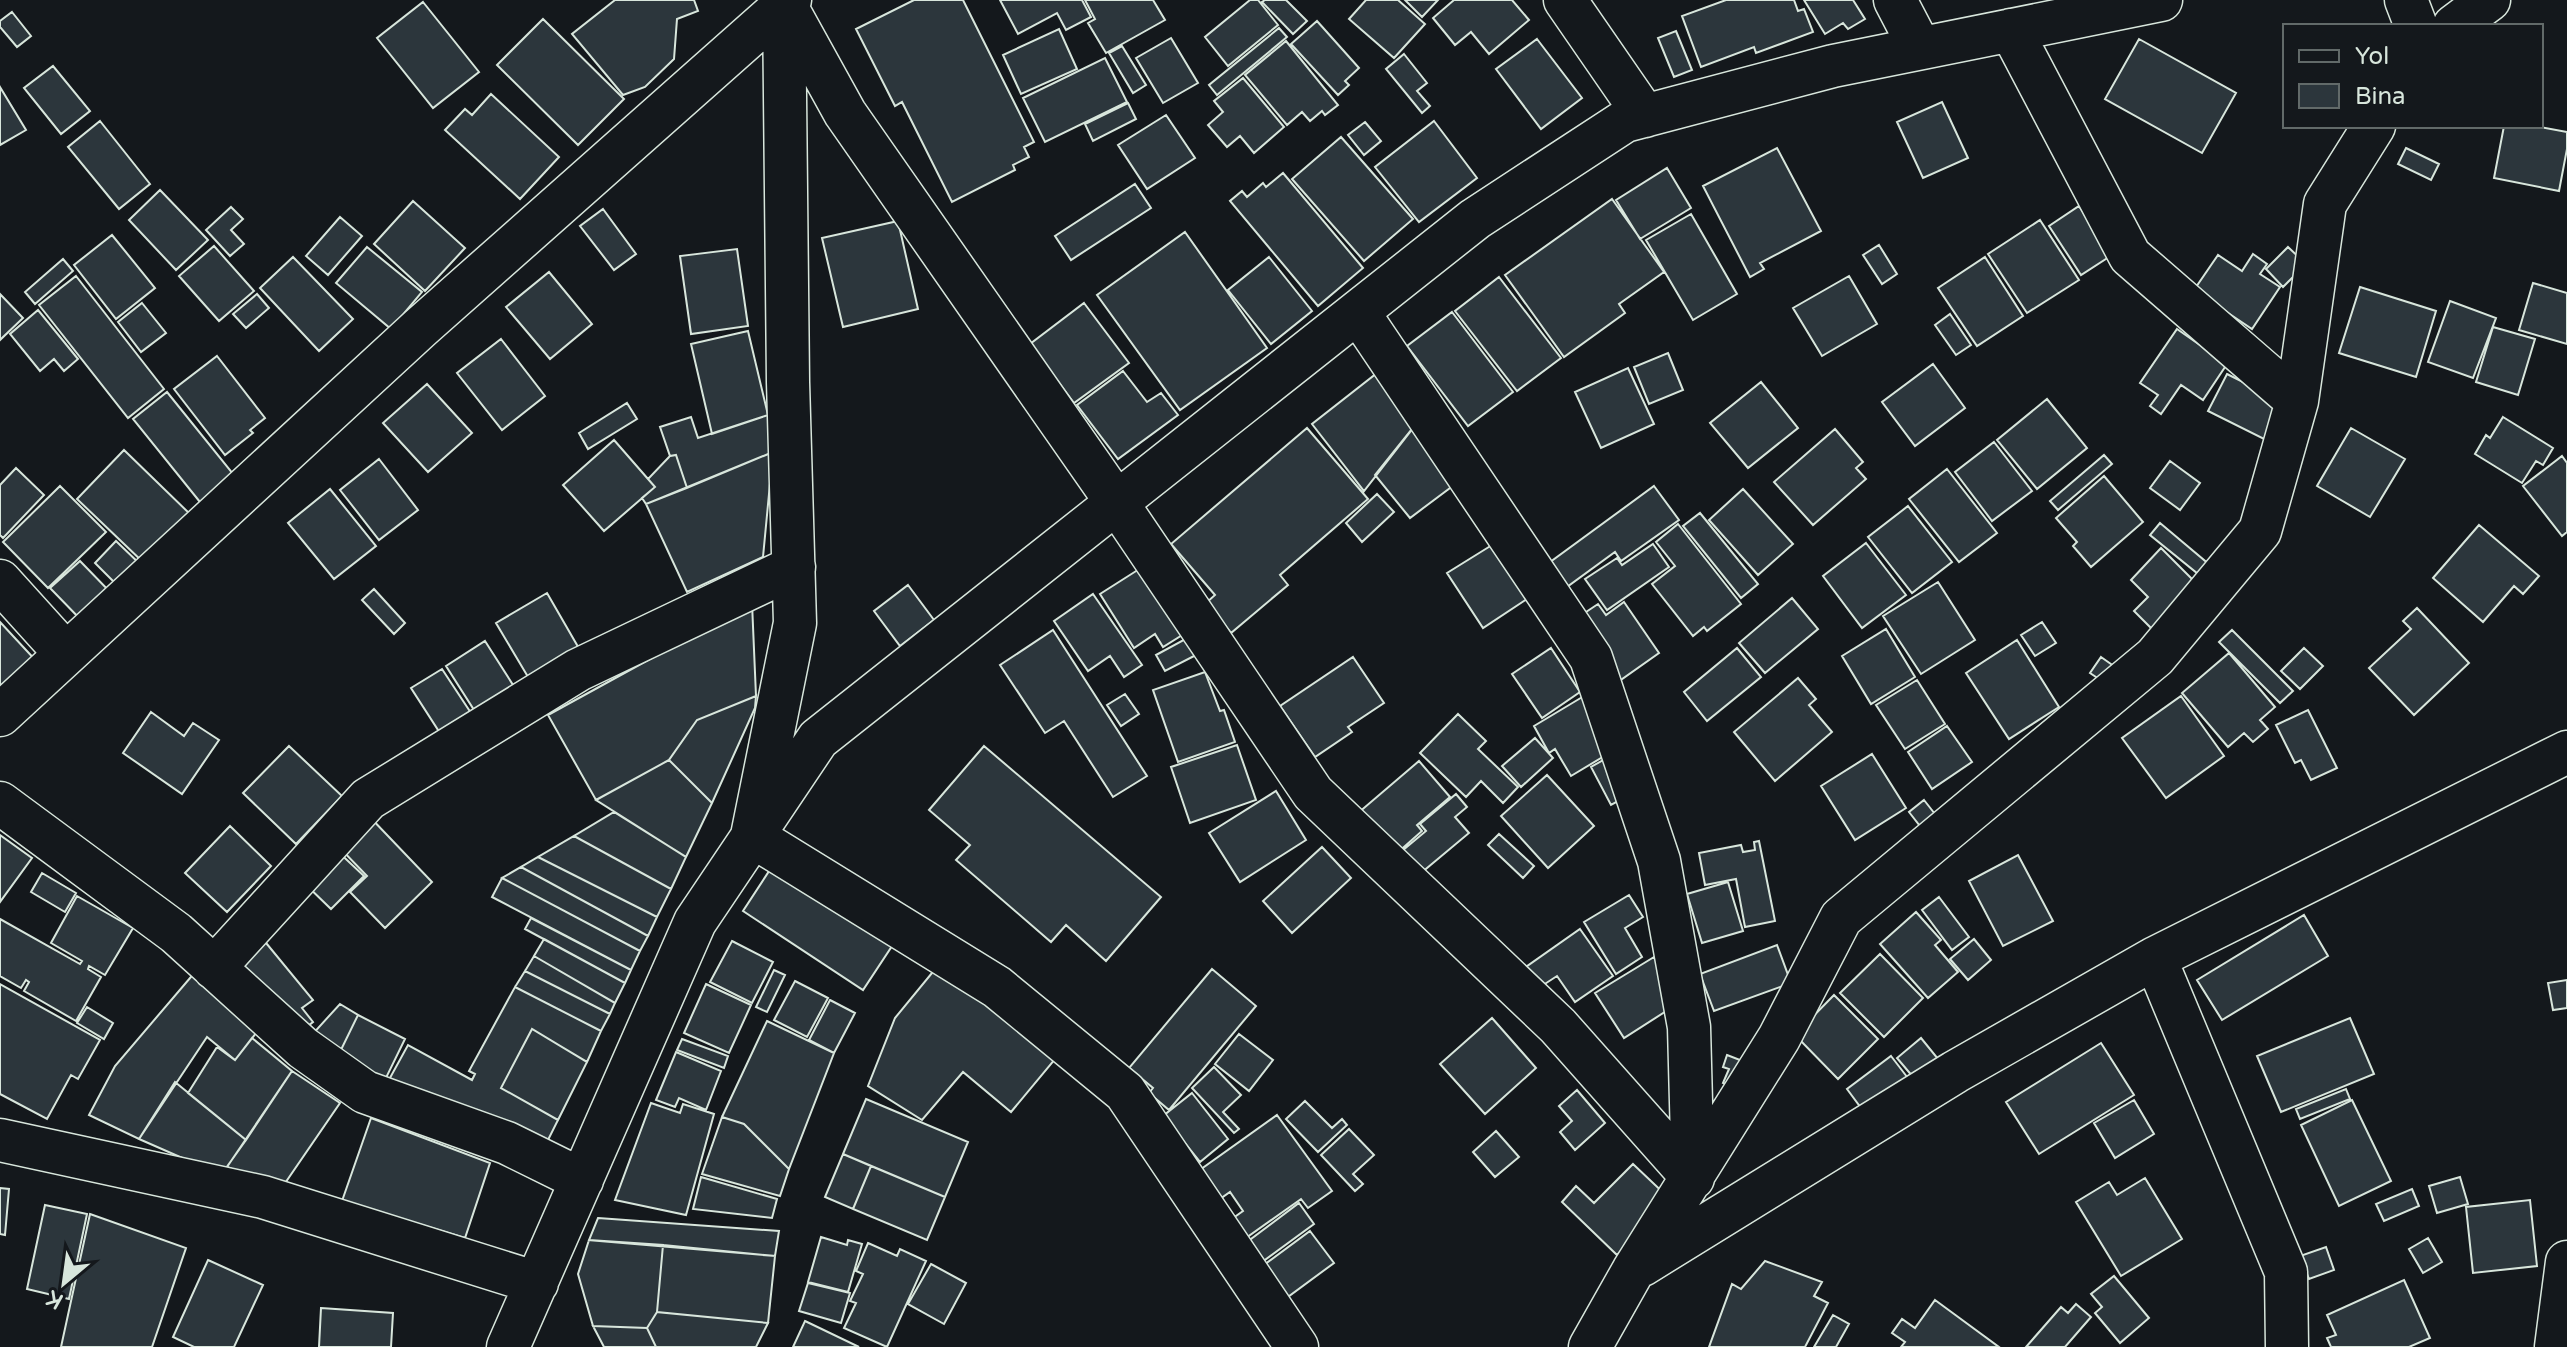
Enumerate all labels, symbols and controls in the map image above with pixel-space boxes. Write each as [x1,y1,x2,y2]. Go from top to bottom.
legend [2283,24,2543,128]
text: Yol [2355,42,2389,71]
text: Bina [2355,82,2406,111]
north arrow [24,1243,104,1323]
text: K [42,1285,68,1315]

